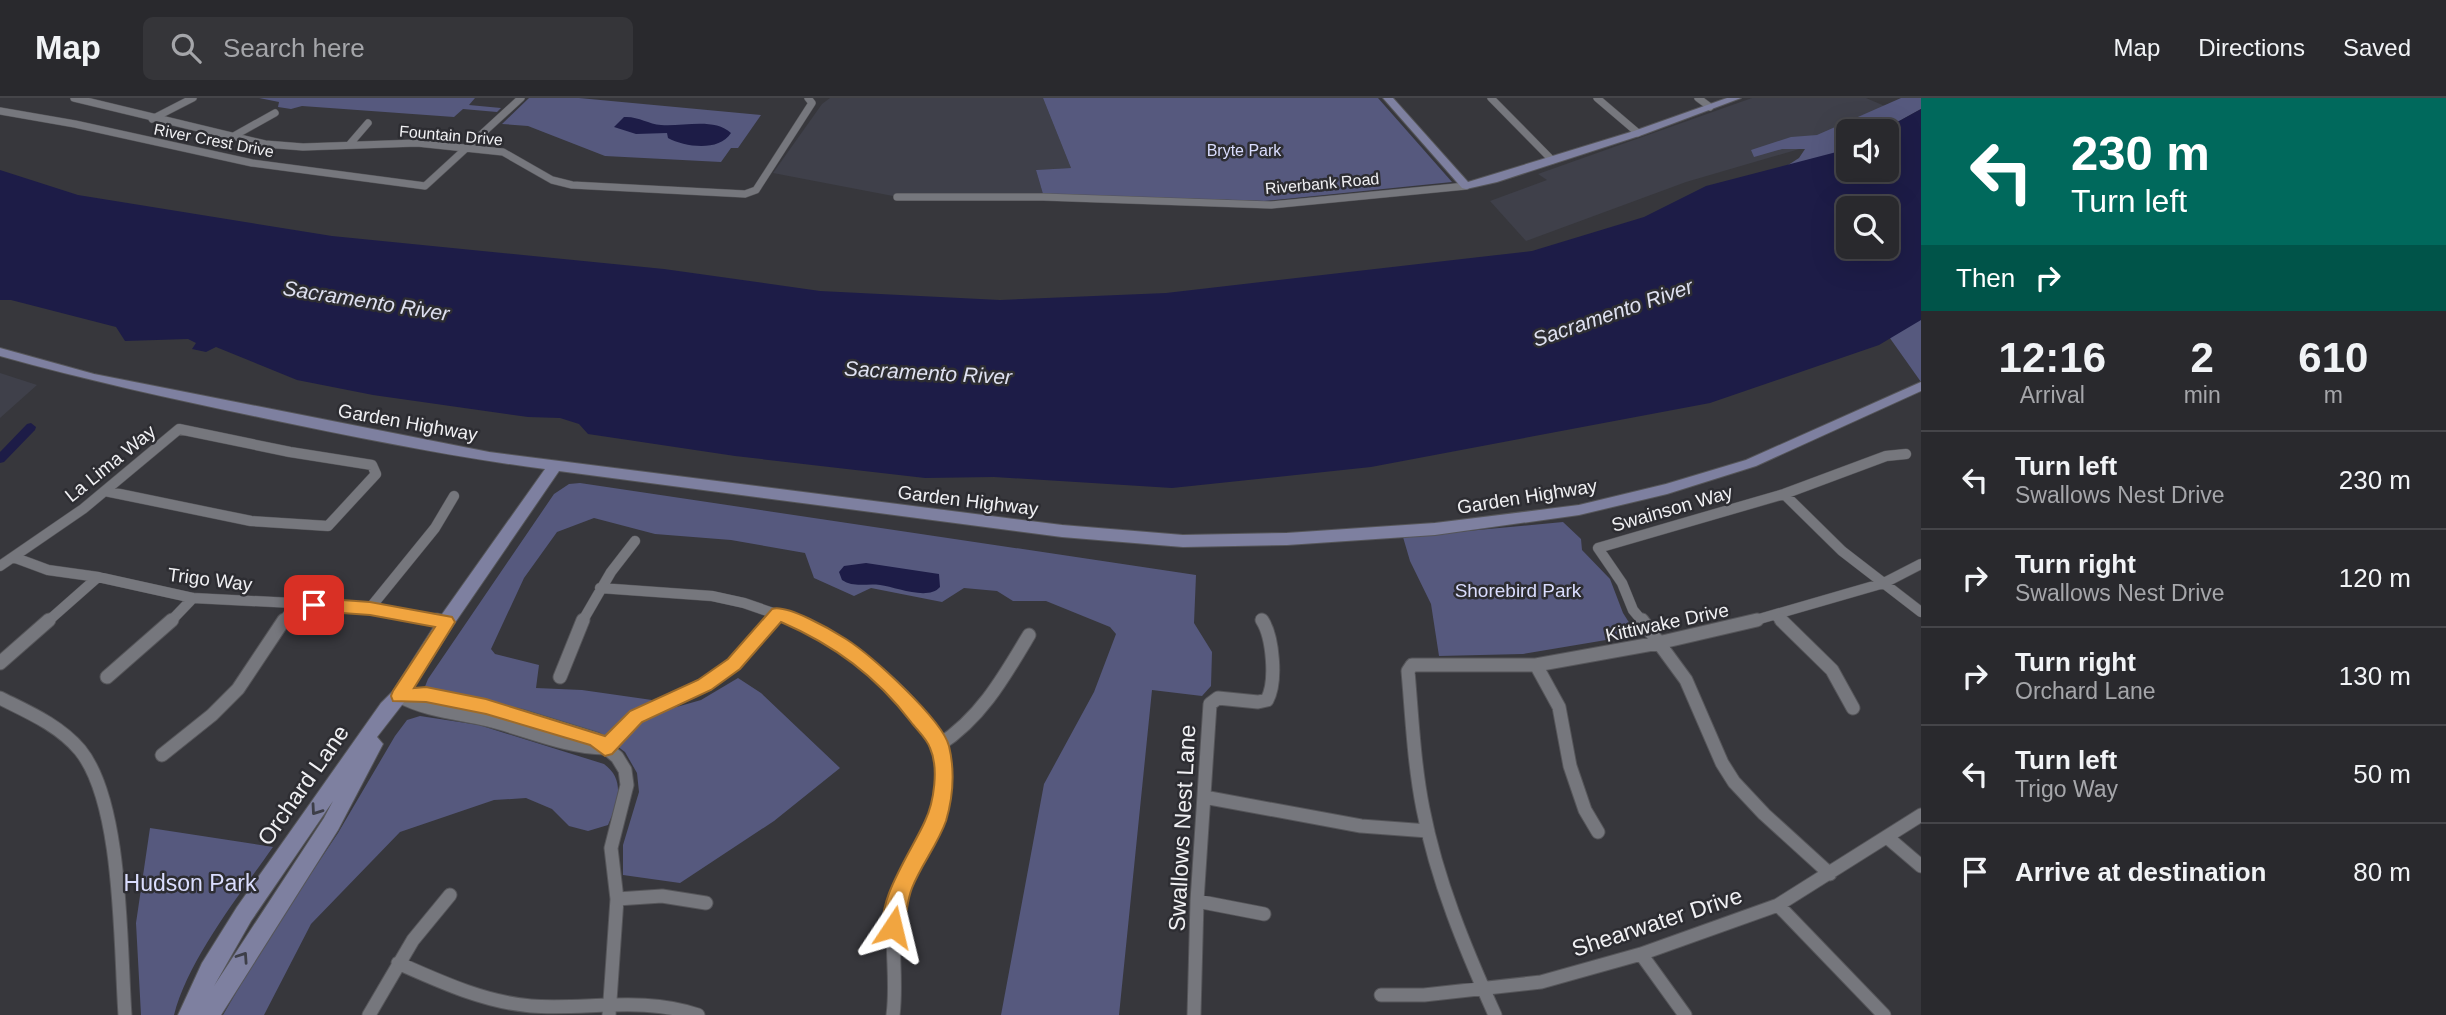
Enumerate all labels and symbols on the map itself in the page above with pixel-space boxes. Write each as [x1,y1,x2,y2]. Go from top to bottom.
street label: River Crest Drive [153,121,275,160]
street label: Fountain Drive [398,122,504,149]
park label: Bryte Park [1207,142,1282,159]
street label: Riverbank Road [1264,170,1380,197]
water label: Sacramento River [1530,274,1697,351]
water label: Sacramento River [281,276,452,325]
water label: Sacramento River [844,357,1014,388]
street label: Garden Highway [336,400,480,445]
street label: La Lima Way [61,420,160,506]
street label: Garden Highway [1456,475,1599,518]
street label: Garden Highway [896,481,1040,520]
street label: Swainson Way [1609,481,1736,536]
street label: Trigo Way [166,564,254,595]
pin [284,575,344,635]
park label: Shorebird Park [1455,580,1582,601]
street label: Kittiwake Drive [1603,599,1731,646]
street label: Orchard Lane [252,720,354,850]
street label: Swallows Nest Lane [1164,724,1200,932]
one-way arrow [312,802,324,815]
park label: Hudson Park [124,870,257,896]
street label: Shearwater Drive [1568,882,1746,962]
position arrow [856,890,930,964]
one-way arrow [235,952,248,965]

